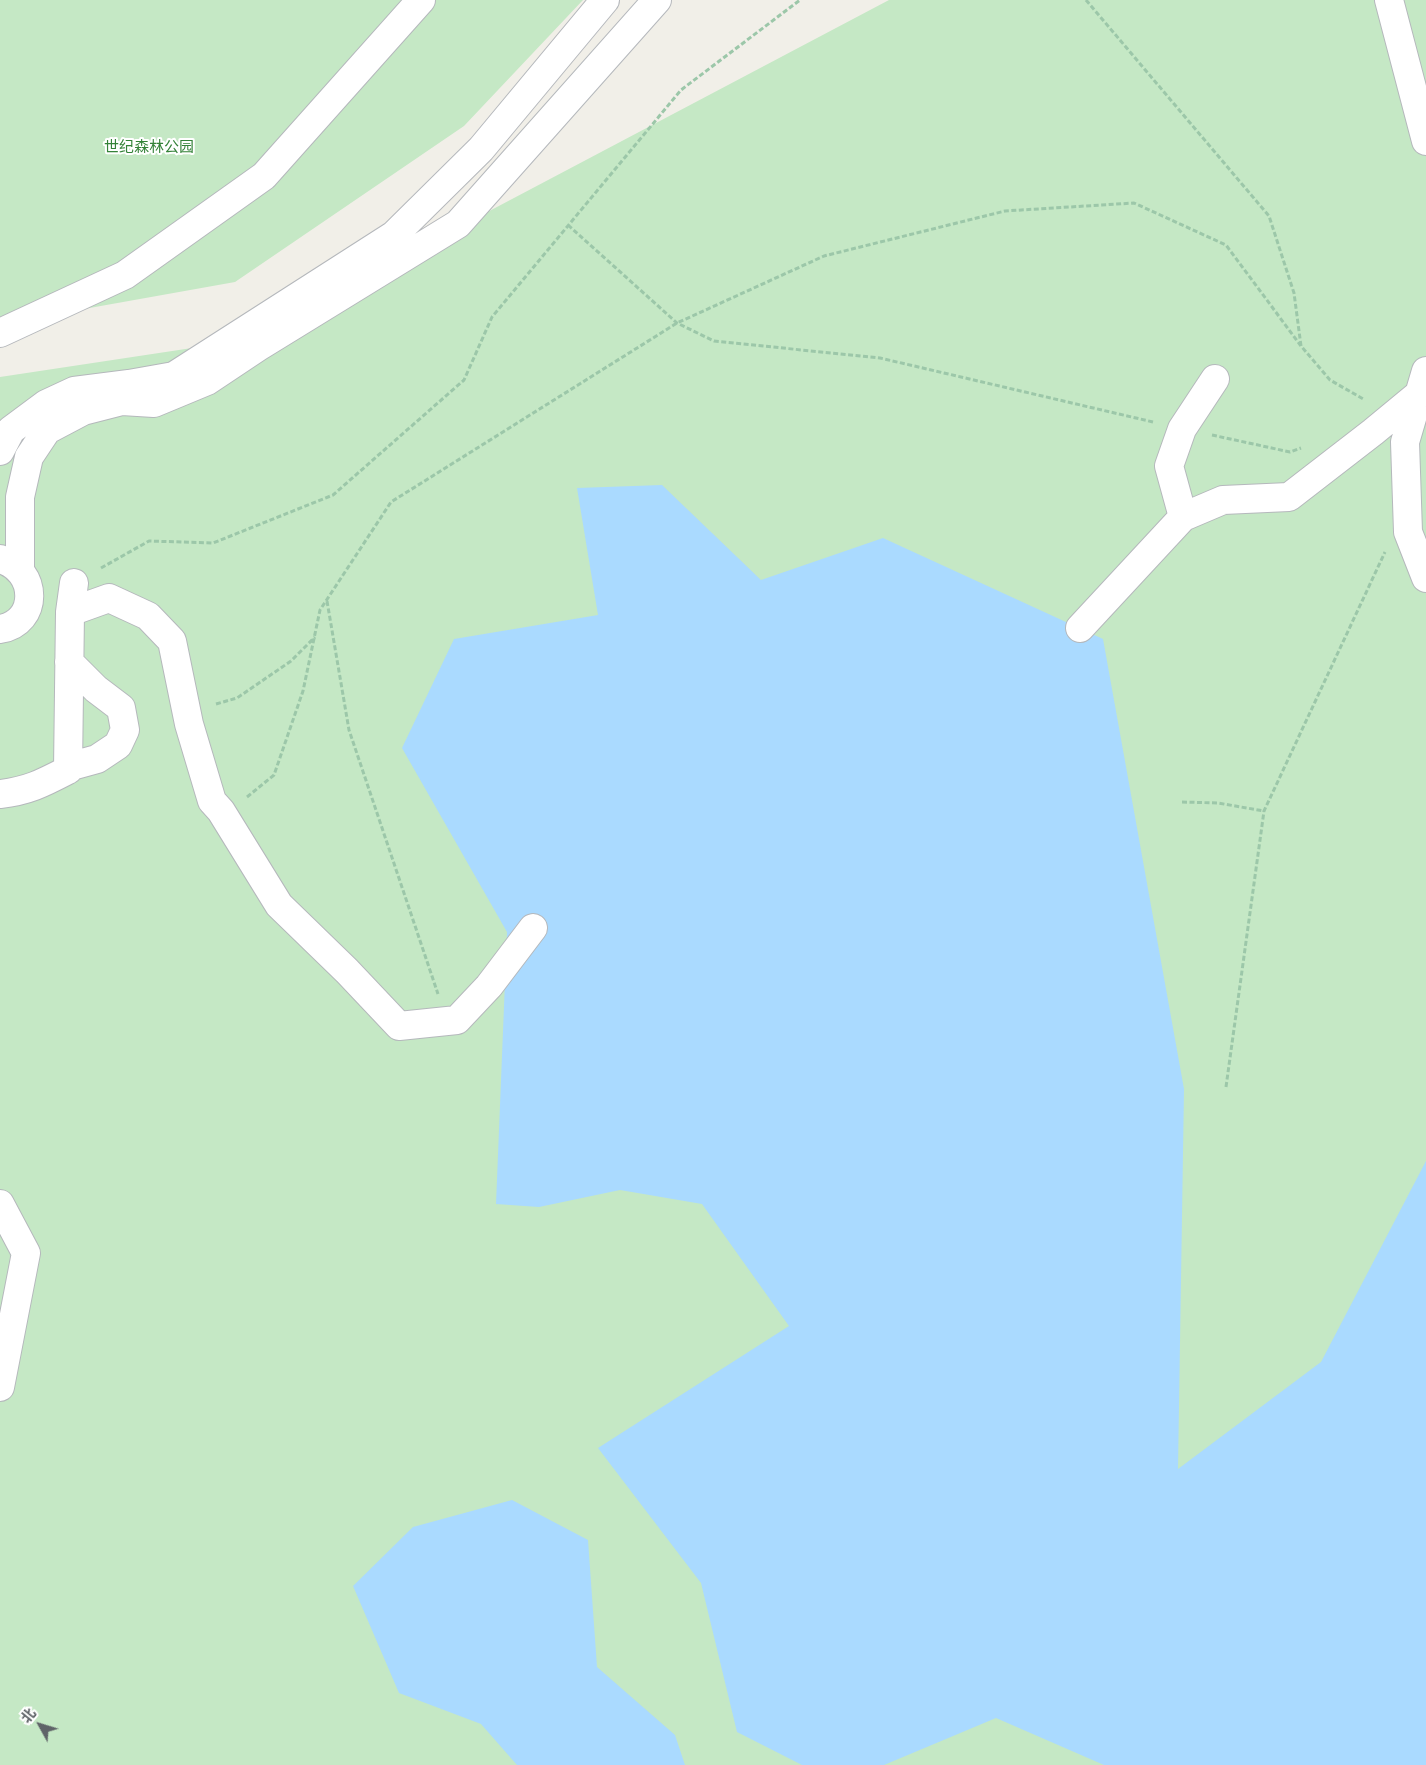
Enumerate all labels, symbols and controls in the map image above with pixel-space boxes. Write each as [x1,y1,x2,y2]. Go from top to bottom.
park label: 世纪森林公园 [104,139,194,157]
north arrow [15,1700,65,1750]
text: 北 [17,1704,40,1727]

